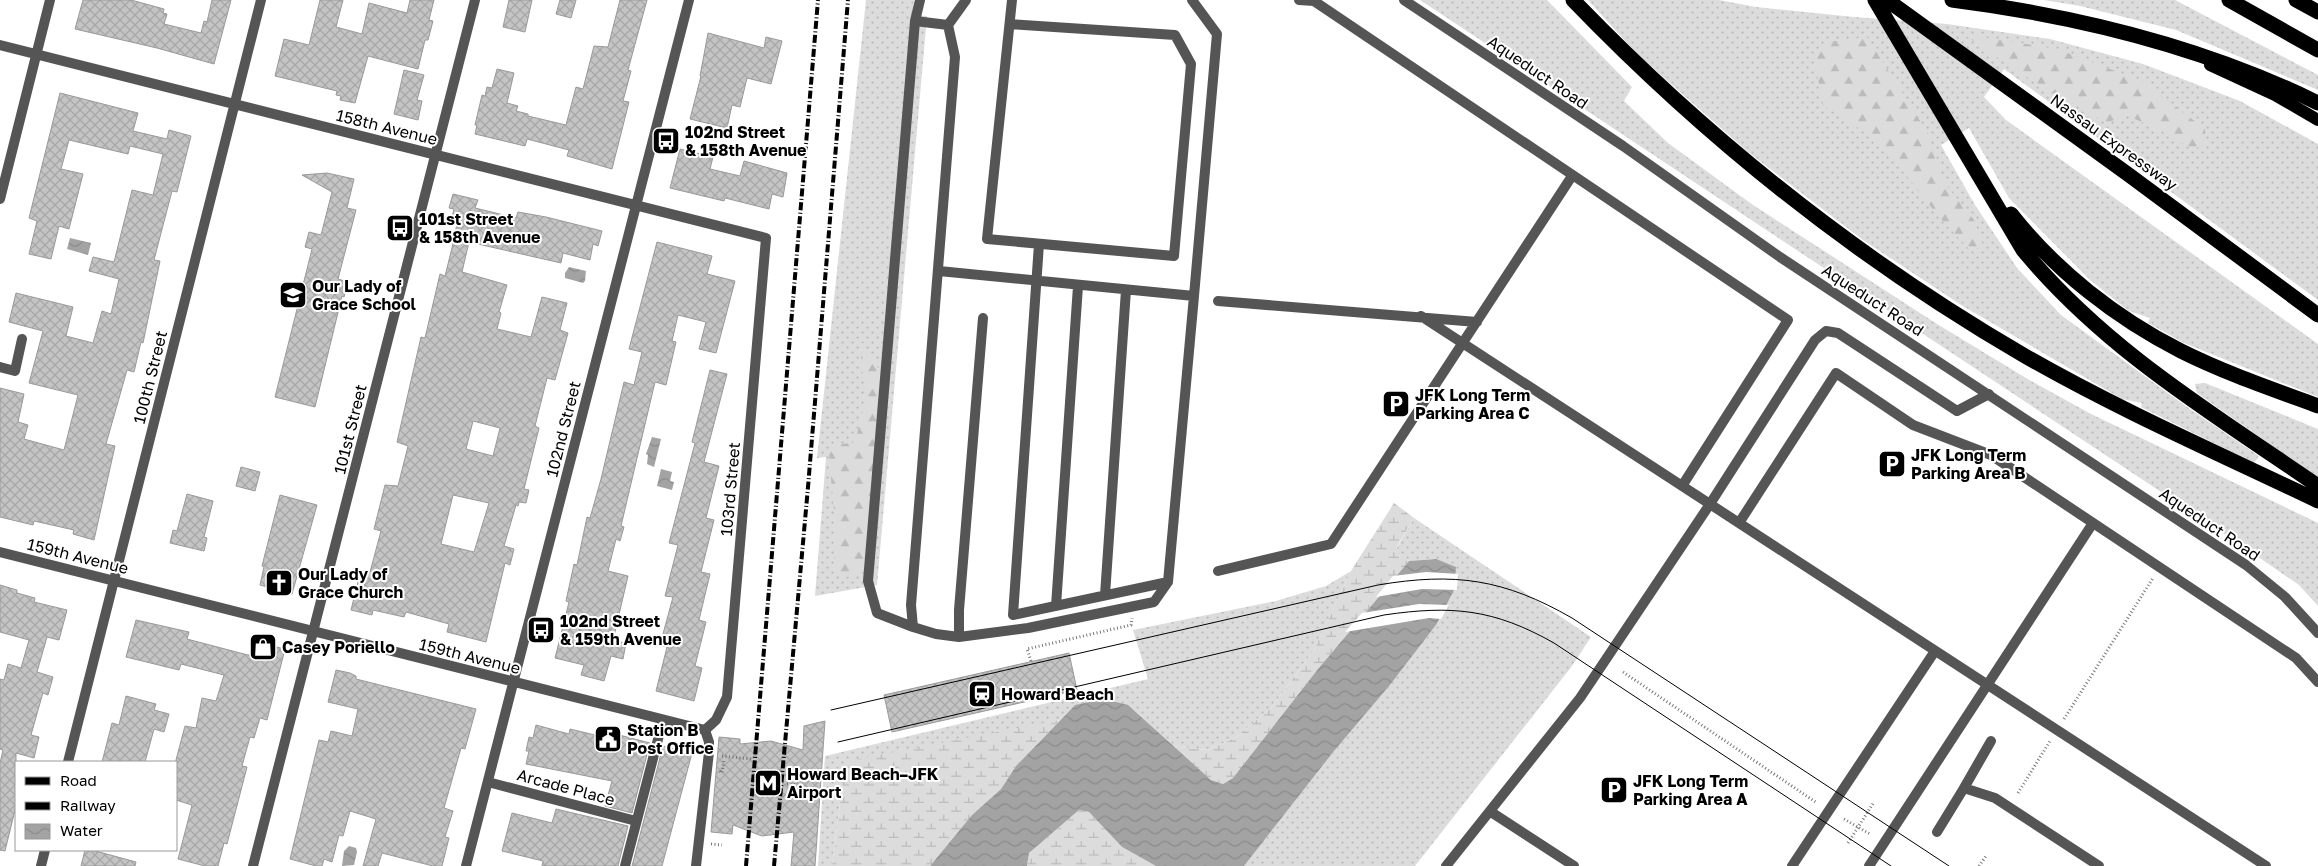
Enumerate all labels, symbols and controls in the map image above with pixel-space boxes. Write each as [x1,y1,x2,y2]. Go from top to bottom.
street label: Aqueduct Road [1484,31,1592,113]
street label: Nassau Expressway [2047,89,2181,195]
street label: 158th Avenue [334,105,440,149]
place label: 102nd Street & 158th Avenue [685,122,807,160]
bus stop icon: 102nd Street & 158th Avenue [651,126,681,156]
place label: 101st Street & 158th Avenue [419,209,541,247]
bus stop icon: 101st Street & 158th Avenue [385,213,415,243]
street label: Aqueduct Road [1818,260,1928,340]
place label: Our Lady of Grace School [312,276,416,314]
school or university icon: Our Lady of Grace School [278,280,308,310]
street label: 100th Street [129,328,171,426]
street label: 102nd Street [541,379,585,479]
street label: 101st Street [329,382,371,476]
place label: JFK Long Term Parking Area C [1415,385,1530,423]
parking icon: JFK Long Term Parking Area C [1381,389,1411,419]
street label: 103rd Street [716,441,744,537]
place label: JFK Long Term Parking Area B [1911,445,2026,483]
parking icon: JFK Long Term Parking Area B [1877,449,1907,479]
street label: Aqueduct Road [2156,483,2264,565]
street label: 159th Avenue [25,534,131,578]
place label: Our Lady of Grace Church [298,564,403,602]
church icon: Our Lady of Grace Church [264,568,294,598]
place label: 102nd Street & 159th Avenue [560,611,681,649]
bus stop icon: 102nd Street & 159th Avenue [526,615,556,645]
shop icon: Casey Poriello [248,632,278,662]
street label: 159th Avenue [417,634,523,678]
place label: Casey Poriello [282,637,395,657]
station icon: Howard Beach [967,679,997,709]
place label: Howard Beach [1001,684,1114,704]
place label: Station B Post Office [627,720,714,758]
public building icon: Station B Post Office [593,724,623,754]
legend [15,761,178,851]
street label: Arcade Place [515,764,617,810]
place label: Howard Beach–JFK Airport [787,764,939,802]
metro station icon: Howard Beach–JFK Airport [753,768,783,798]
text: Road [60,771,97,789]
place label: JFK Long Term Parking Area A [1633,771,1748,809]
parking icon: JFK Long Term Parking Area A [1599,775,1629,805]
text: Railway [60,796,116,814]
text: Water [60,821,103,839]

